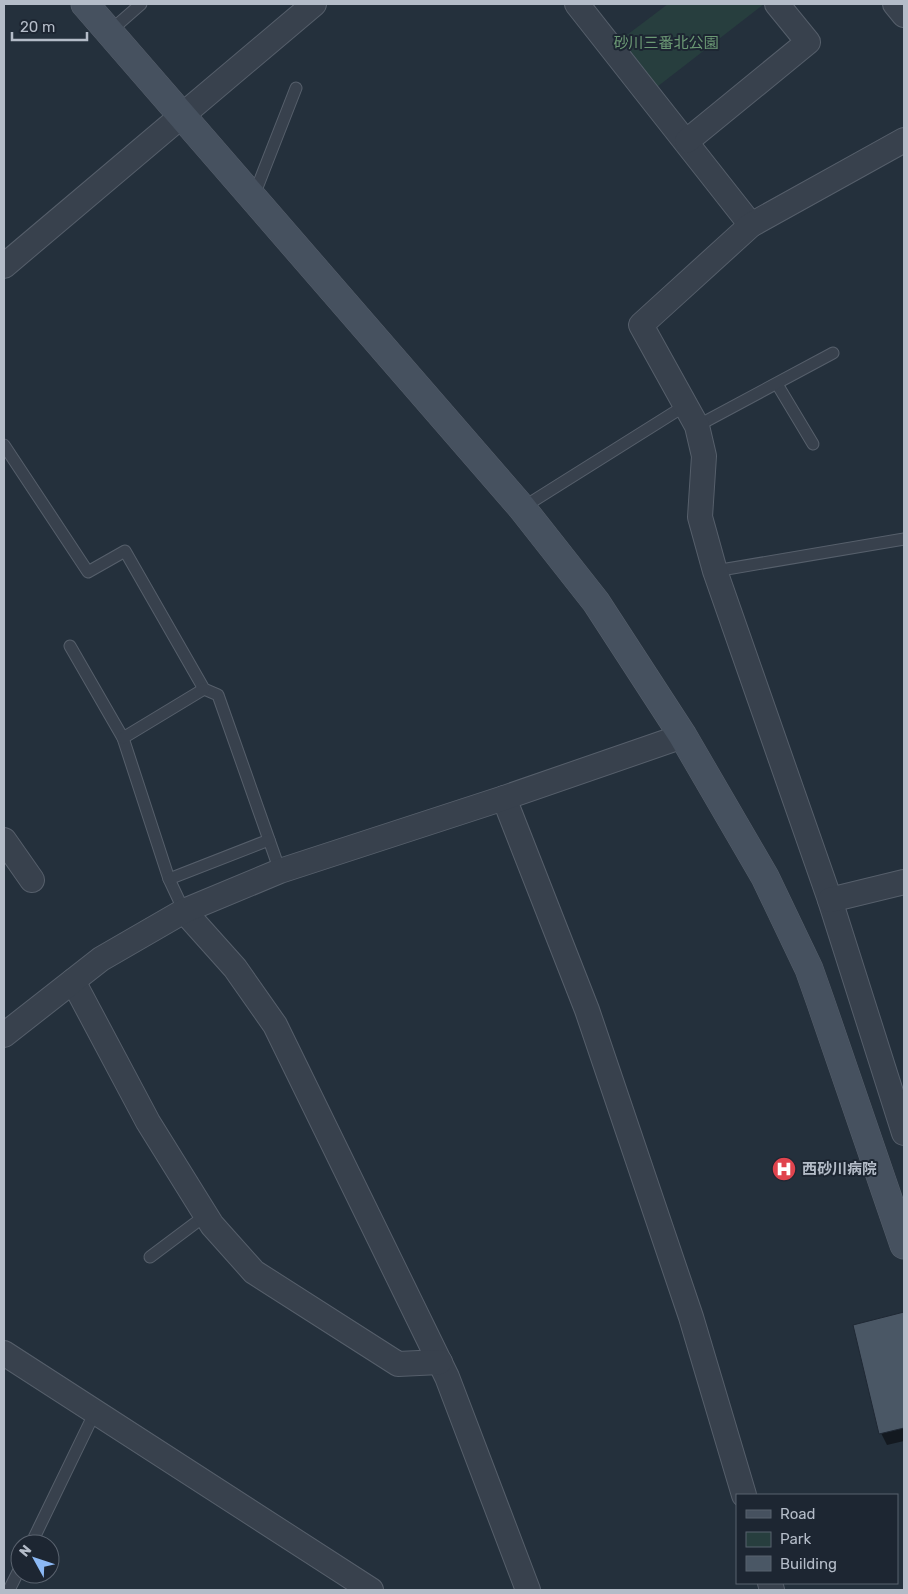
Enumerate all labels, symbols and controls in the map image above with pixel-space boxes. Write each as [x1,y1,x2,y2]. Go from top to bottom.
scale bar [12,10,88,42]
text: 20 m [20,18,55,36]
park label: 砂川三番北公園 [613,34,719,52]
hospital icon: 西砂川病院 [771,1156,797,1182]
place label: 西砂川病院 [802,1160,877,1178]
legend [736,1494,898,1584]
text: Road [780,1505,816,1523]
text: Park [780,1530,811,1548]
north arrow [10,1534,60,1584]
text: N [16,1542,35,1560]
text: Building [780,1555,837,1573]

